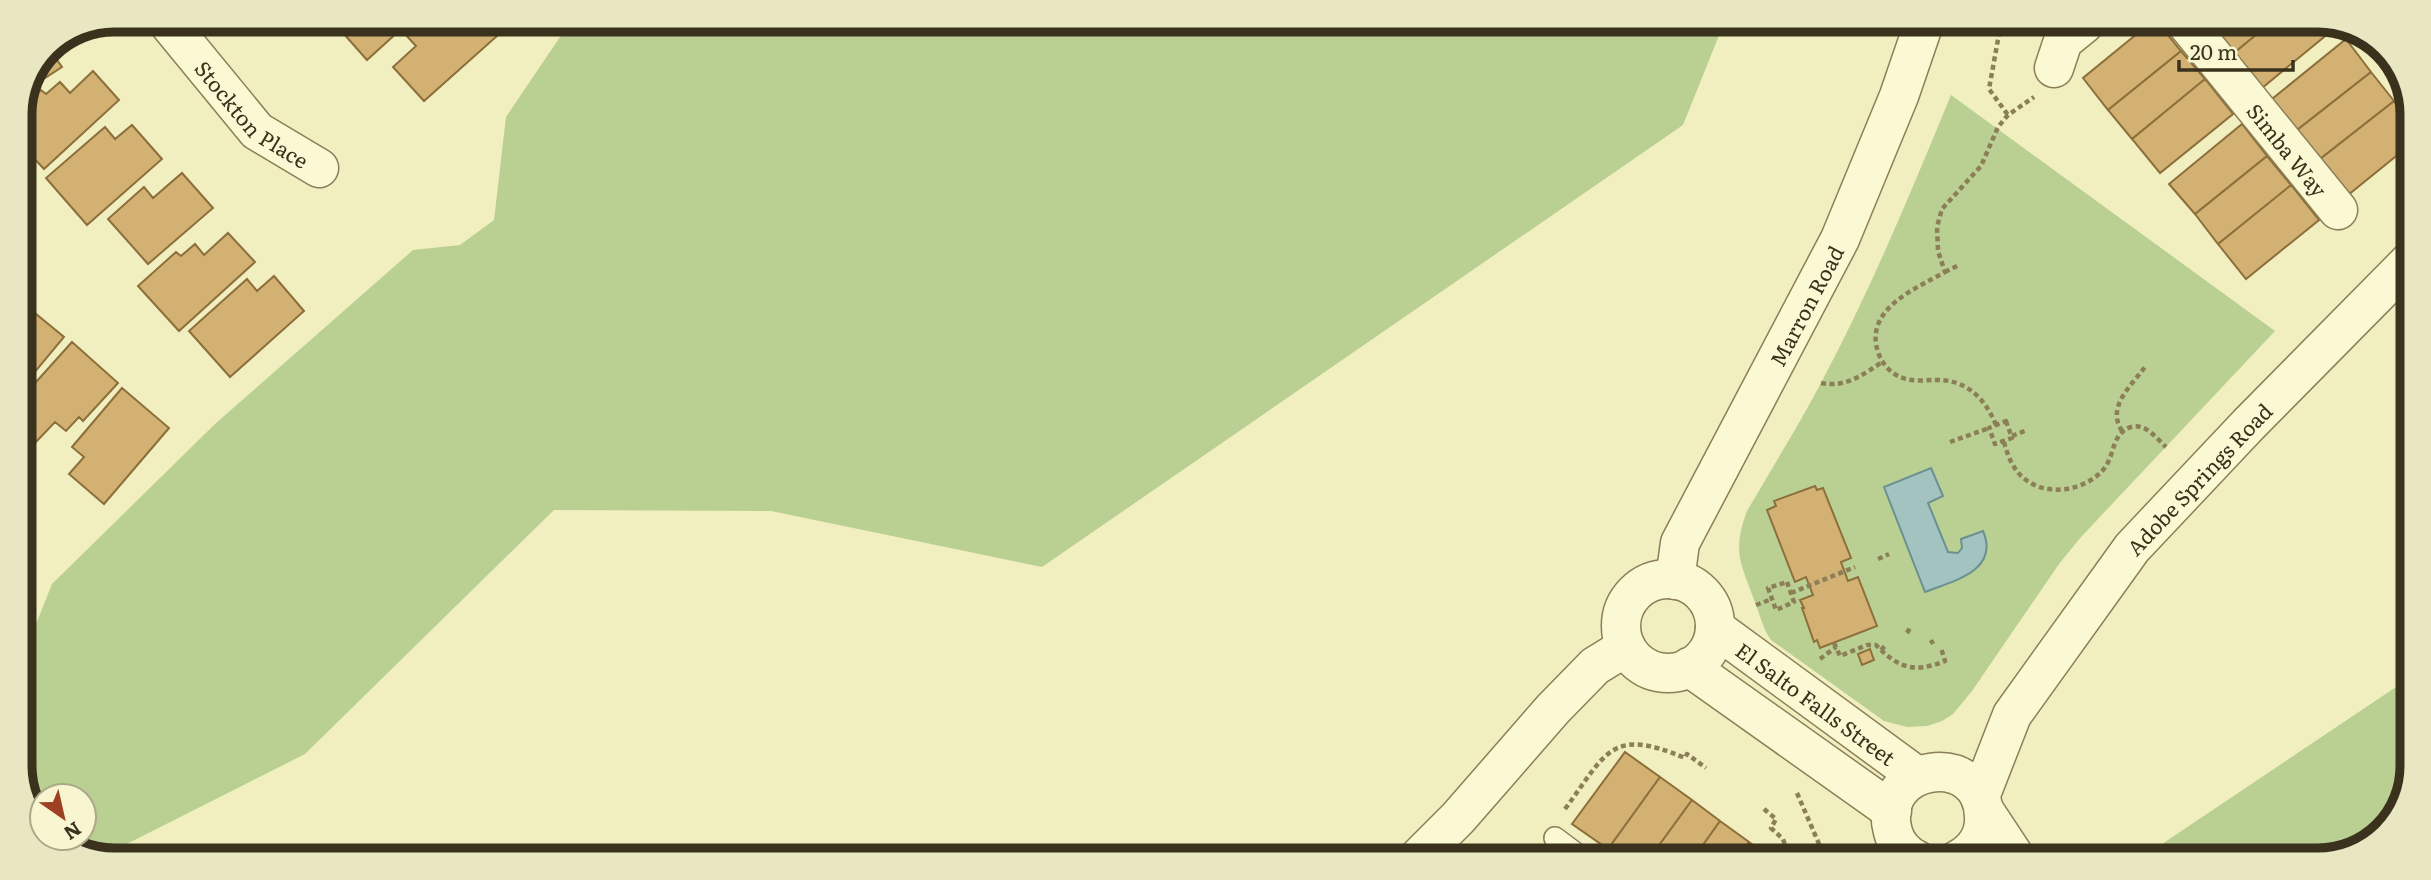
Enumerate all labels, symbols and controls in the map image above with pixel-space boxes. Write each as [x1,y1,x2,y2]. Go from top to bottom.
scale bar [2179,28,2293,72]
text: 20 m [2190,35,2237,66]
street label: Stockton Place [189,53,315,174]
street label: Simba Way [2241,96,2337,203]
street label: Marron Road [1761,239,1850,371]
street label: Adobe Springs Road [2118,395,2278,561]
street label: El Salto Falls Street [1730,633,1903,772]
north arrow [28,782,98,852]
text: N [59,816,88,848]

